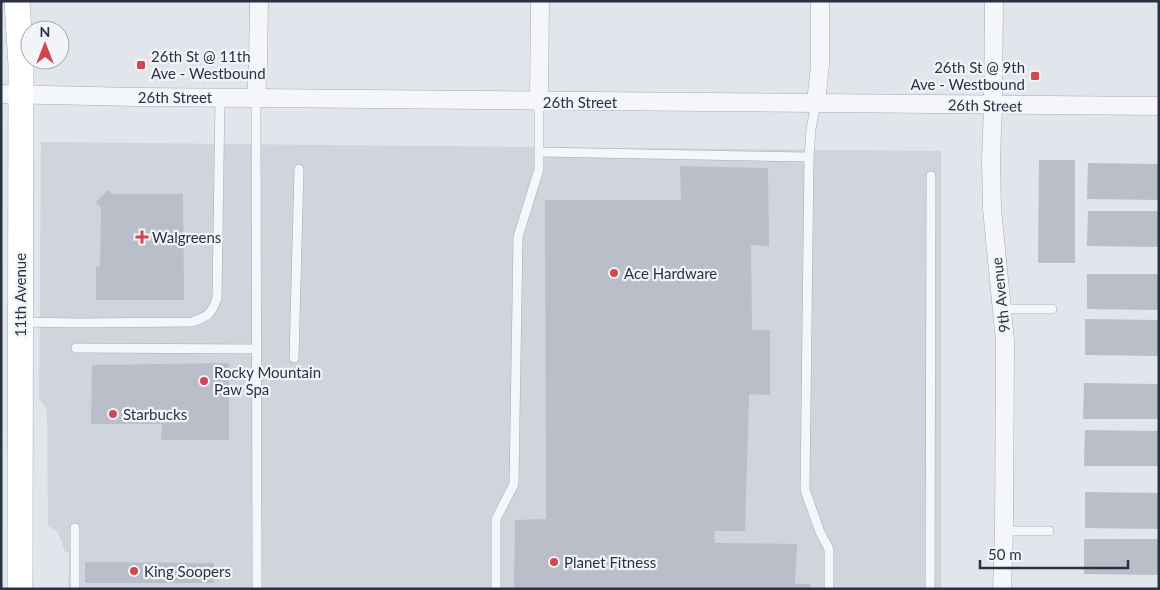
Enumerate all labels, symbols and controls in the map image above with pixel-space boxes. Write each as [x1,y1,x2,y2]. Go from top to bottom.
north arrow [20,20,70,70]
text: N [40,23,50,40]
place label: 26th St @ 11th Ave - Westbound [151,47,266,82]
place label: 26th St @ 9th Ave - Westbound [910,58,1025,93]
marker: 26th St @ 11th Ave - Westbound [135,59,147,71]
marker: 26th St @ 9th Ave - Westbound [1029,70,1041,82]
street label: 26th Street [138,88,213,106]
street label: 26th Street [543,93,618,111]
street label: 26th Street [948,95,1023,115]
place label: Walgreens [152,228,221,246]
marker: Walgreens [136,231,148,243]
street label: 11th Avenue [11,253,29,337]
street label: 9th Avenue [987,256,1013,333]
place label: Ace Hardware [624,264,717,282]
marker: Ace Hardware [608,267,620,279]
place label: Rocky Mountain Paw Spa [214,363,321,398]
marker: Rocky Mountain Paw Spa [198,375,210,387]
place label: Starbucks [123,405,187,423]
marker: Starbucks [107,408,119,420]
scale bar [980,538,1128,570]
text: 50 m [988,545,1022,563]
place label: Planet Fitness [564,553,656,571]
marker: Planet Fitness [548,556,560,568]
place label: King Soopers [144,562,231,580]
marker: King Soopers [128,565,140,577]

